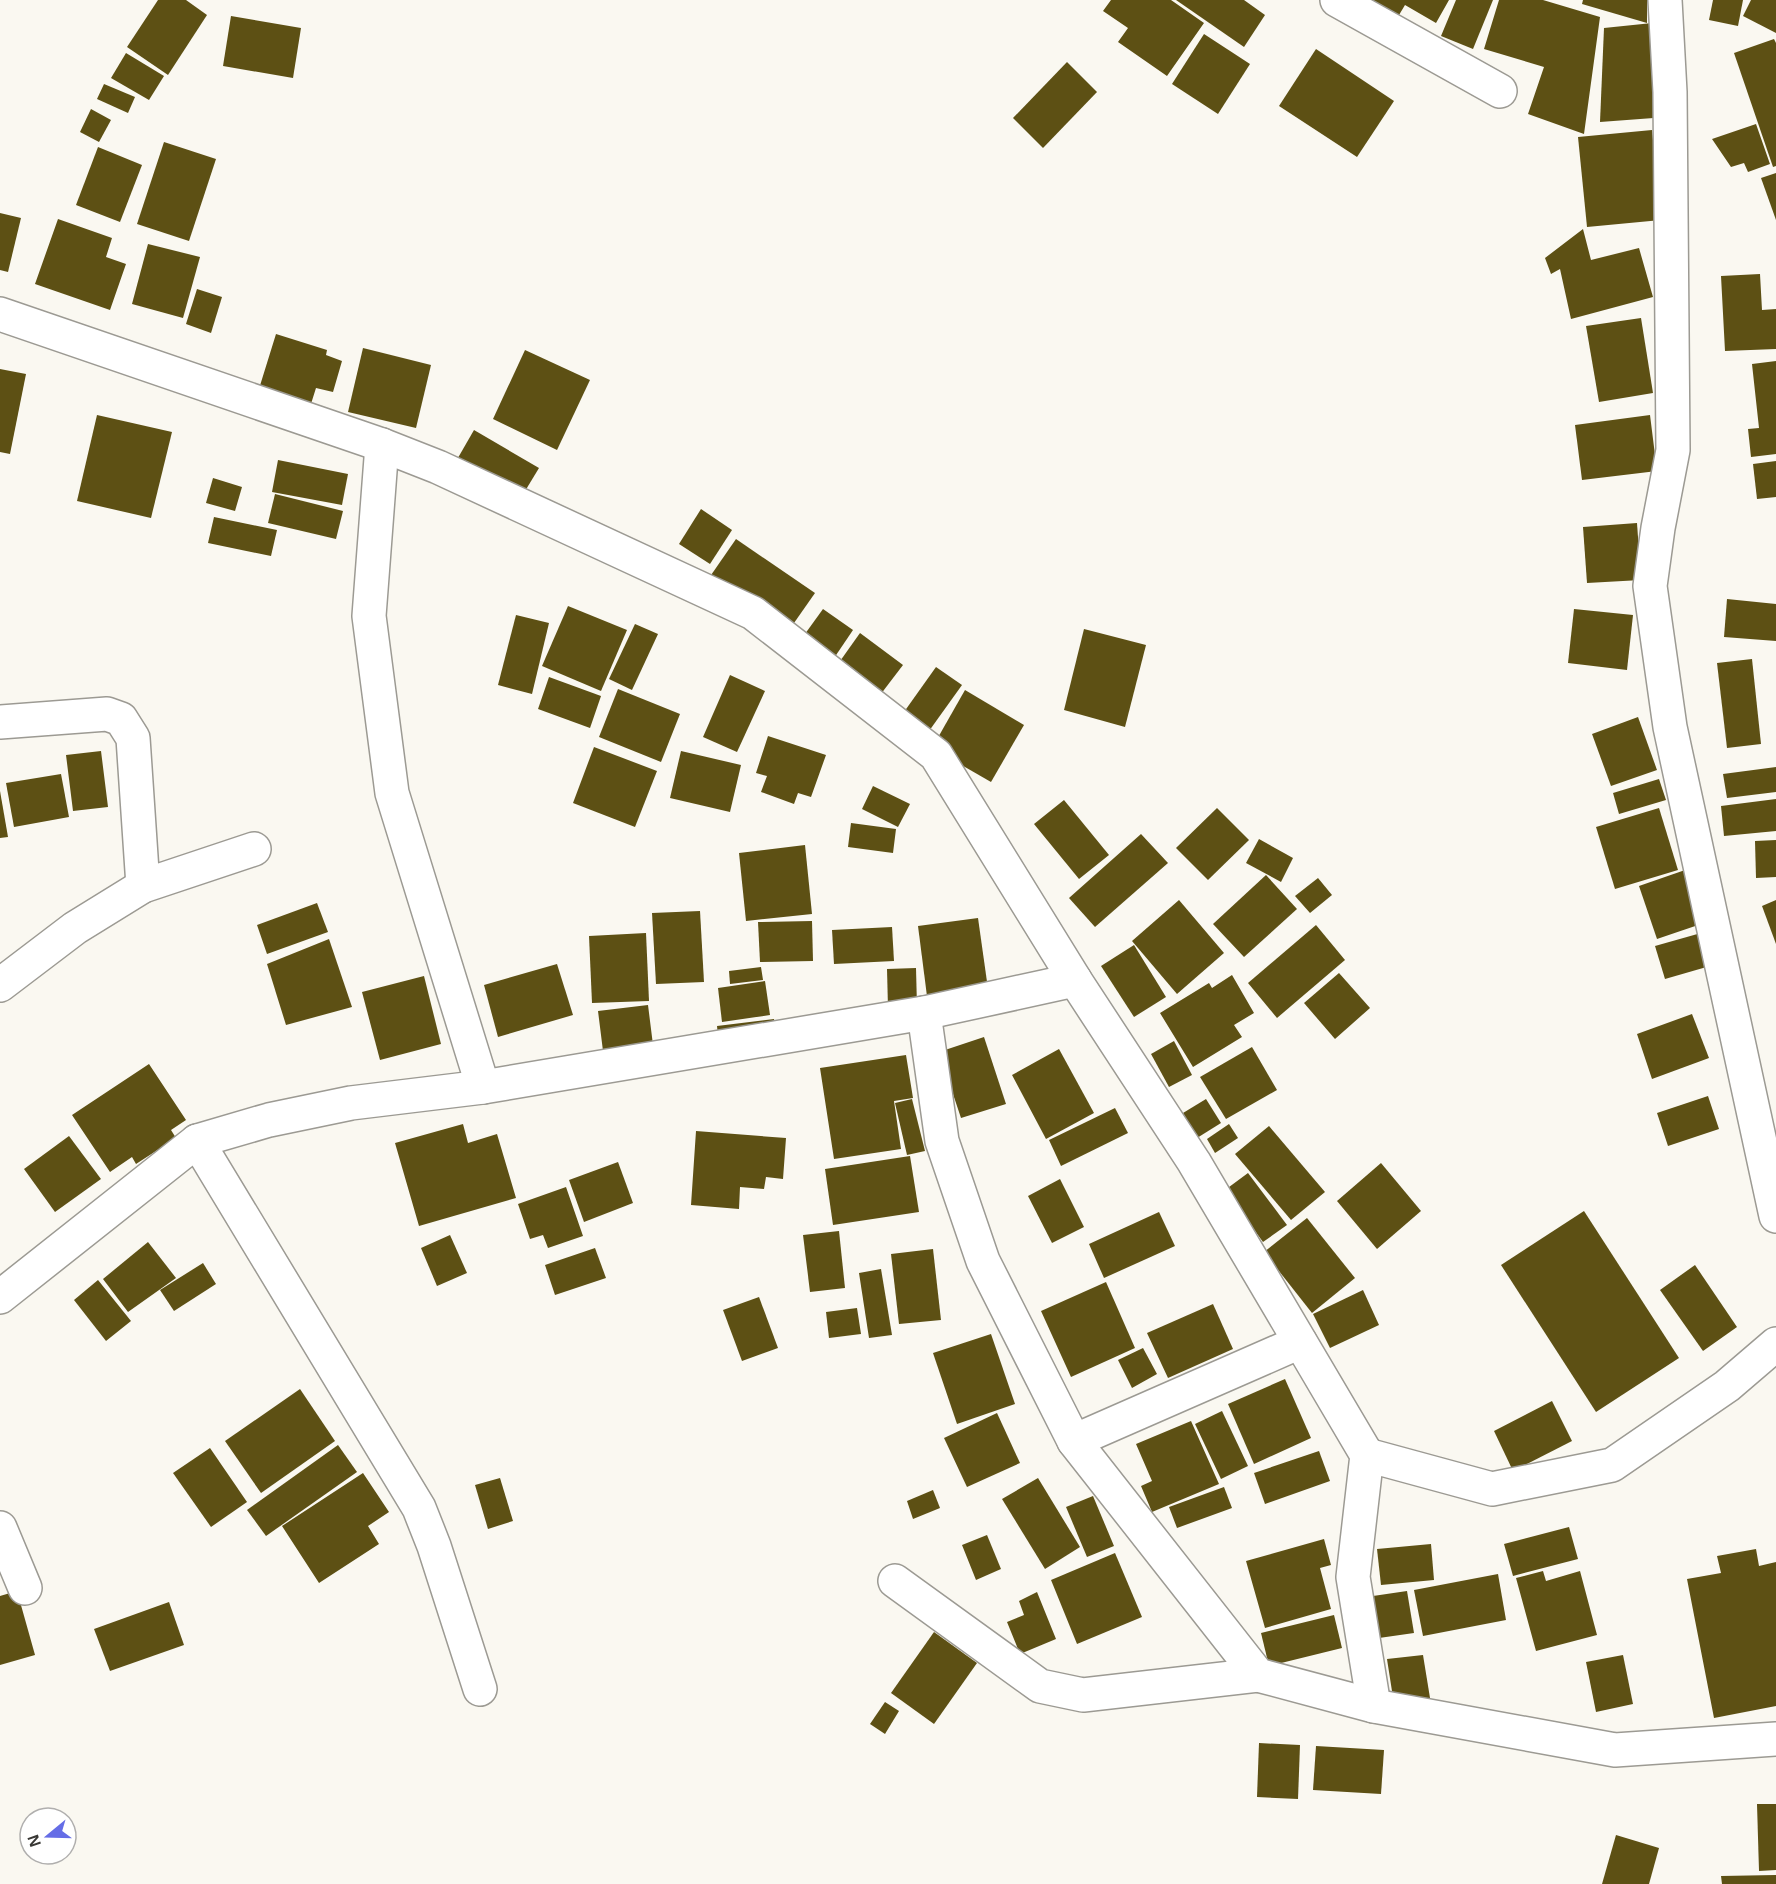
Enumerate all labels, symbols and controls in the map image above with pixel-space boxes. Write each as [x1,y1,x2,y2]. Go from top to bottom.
north arrow [18,1806,78,1866]
text: N [24,1832,44,1849]

